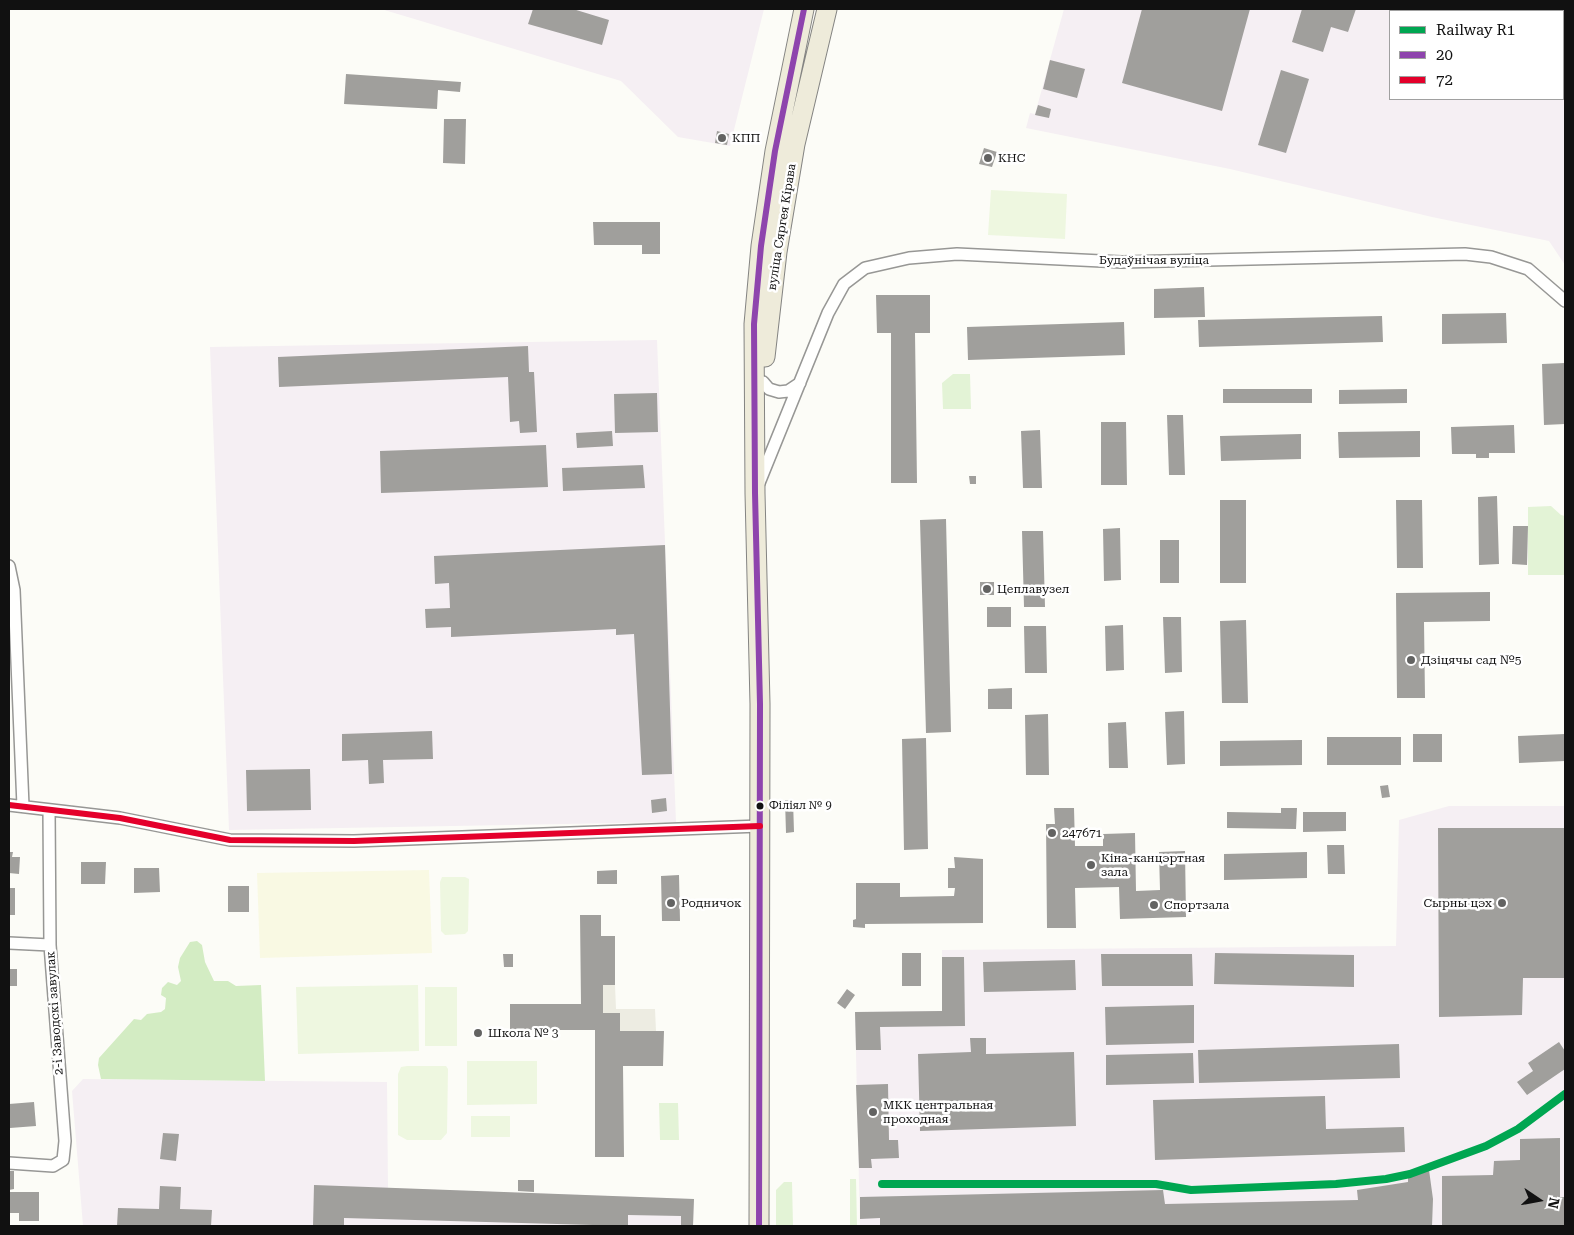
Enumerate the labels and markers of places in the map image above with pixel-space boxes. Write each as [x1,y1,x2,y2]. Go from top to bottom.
place label: КПП [732,131,760,145]
marker: КПП [716,132,728,144]
place label: КНС [998,151,1025,165]
marker: КНС [982,152,994,164]
place label: Цеплавузел [997,582,1070,596]
marker: Цеплавузел [981,583,993,595]
place label: Дзіцячы сад №5 [1421,653,1521,667]
marker: Дзіцячы сад №5 [1405,654,1417,666]
place label: Філіял № 9 [769,799,832,813]
marker: Філіял № 9 [755,801,765,811]
place label: 247671 [1062,826,1102,840]
marker: 247671 [1046,827,1058,839]
place label: Кіна-канцэртная зала [1101,851,1205,879]
marker: Кіна-канцэртная зала [1085,859,1097,871]
place label: Родничок [681,896,742,910]
place label: Сырны цэх [1423,896,1492,910]
marker: Родничок [665,897,677,909]
marker: Сырны цэх [1496,897,1508,909]
place label: Спортзала [1164,898,1229,912]
marker: Спортзала [1148,899,1160,911]
place label: Школа № 3 [488,1026,558,1040]
marker: Школа № 3 [472,1027,484,1039]
place label: МКК центральная проходная [883,1098,993,1126]
marker: МКК центральная проходная [867,1106,879,1118]

